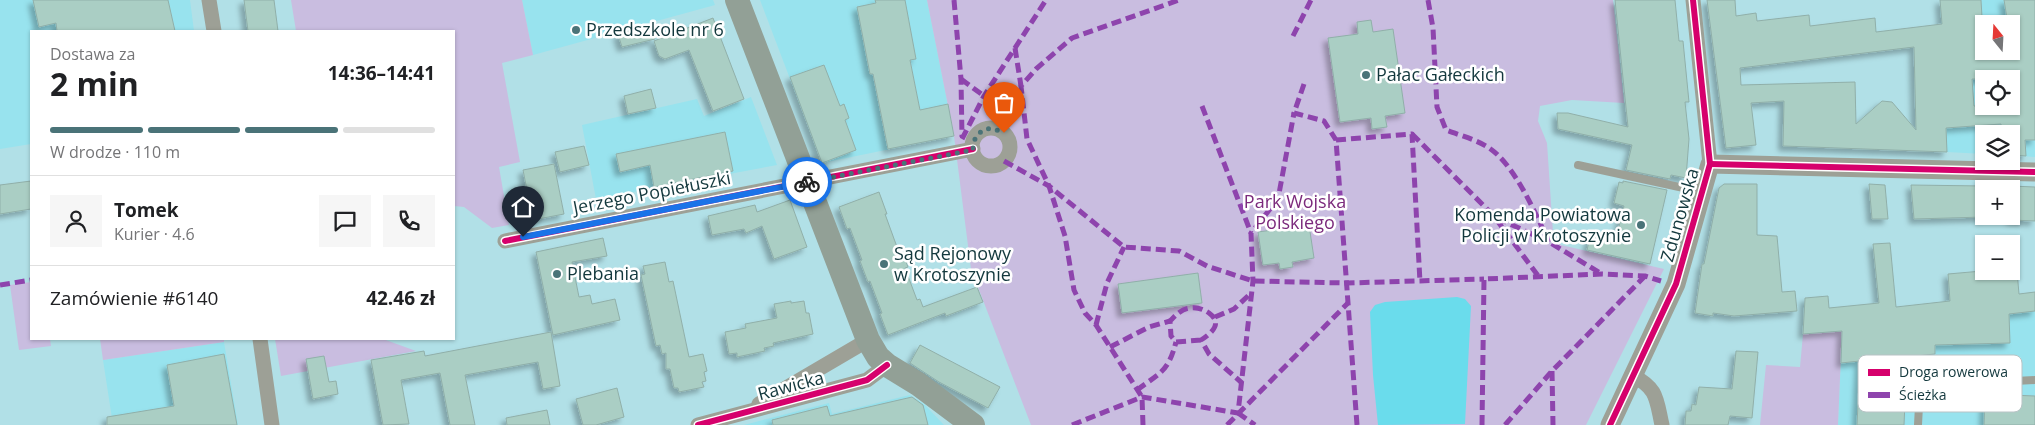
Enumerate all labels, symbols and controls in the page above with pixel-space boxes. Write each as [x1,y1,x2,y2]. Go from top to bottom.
north arrow [1975,15,2020,60]
map controls [1975,15,2020,280]
place label: Przedszkole nr 6 [586,17,724,41]
marker: Przedszkole nr 6 [570,24,582,36]
text: Dostawa za [50,43,135,65]
text: 14:36–14:41 [328,60,435,86]
text: 2 min [50,62,139,105]
place label: Pałac Gałeckich [1376,62,1505,86]
marker: Pałac Gałeckich [1360,69,1372,81]
button: locate [1975,70,2020,115]
pin [983,82,1025,133]
icon: bag [990,89,1018,117]
button: layers [1975,125,2020,170]
text: W drodze · 110 m [50,141,180,163]
courier [782,157,832,207]
street label: Jerzego Popiełuszki [569,165,733,219]
street label: Zdunowska [1654,165,1704,264]
icon: bike [793,168,821,196]
button: + [1975,180,2020,225]
pin [502,186,544,237]
park label: Park Wojska Polskiego [1244,189,1346,234]
icon: home [509,193,537,221]
button: person [50,195,102,247]
button: chat [319,195,371,247]
button: phone [383,195,435,247]
text: Tomek [114,197,178,223]
place label: Komenda Powiatowa Policji w Krotoszynie [1454,202,1631,247]
marker: Komenda Powiatowa Policji w Krotoszynie [1635,219,1647,231]
text: Kurier · 4.6 [114,223,195,245]
button: − [1975,235,2020,280]
place label: Sąd Rejonowy w Krotoszynie [894,241,1012,286]
marker: Sąd Rejonowy w Krotoszynie [878,258,890,270]
place label: Plebania [567,261,639,285]
marker: Plebania [551,268,563,280]
text: Zamówienie #6140 [50,285,218,311]
text: 42.46 zł [366,285,435,311]
legend [1858,355,2022,412]
text: Droga rowerowa [1899,362,2008,381]
street label: Rawicka [755,365,827,405]
text: Ścieżka [1899,385,1946,404]

